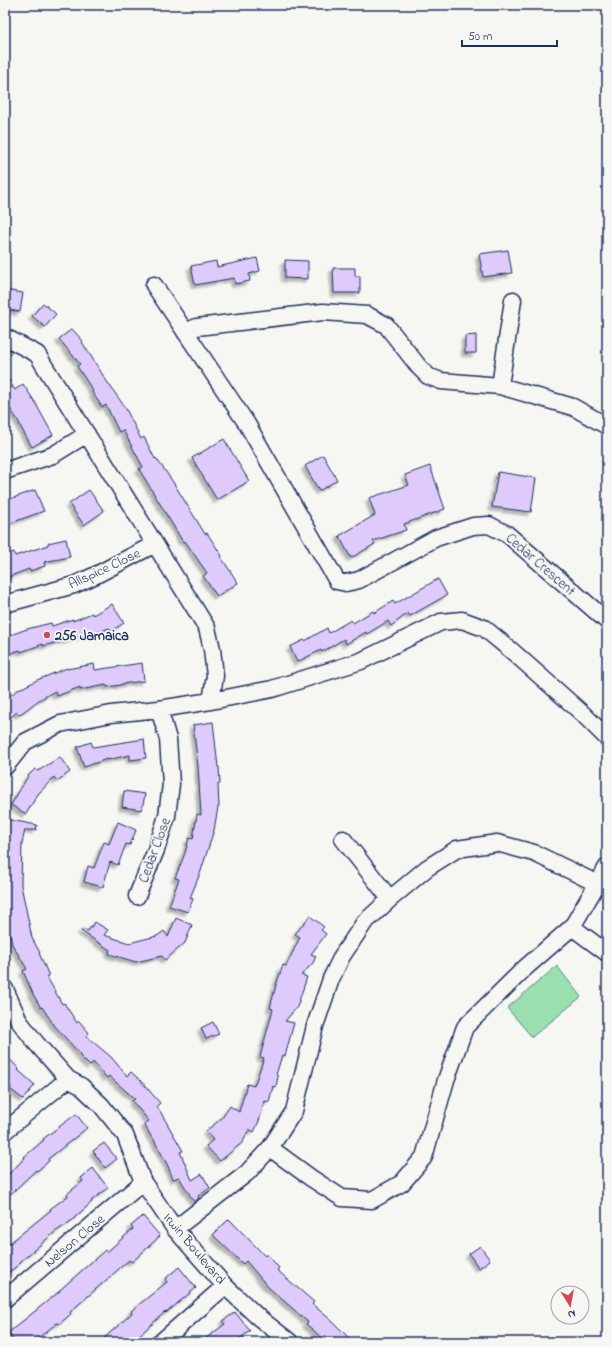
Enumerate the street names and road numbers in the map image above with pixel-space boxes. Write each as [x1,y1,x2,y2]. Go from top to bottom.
street label: Cedar Crescent [500,529,580,602]
street label: Allspice Close [65,543,145,595]
street label: Cedar Close [134,814,177,886]
street label: Irwin Boulevard [157,1208,230,1290]
street label: Nelson Close [40,1209,110,1273]

